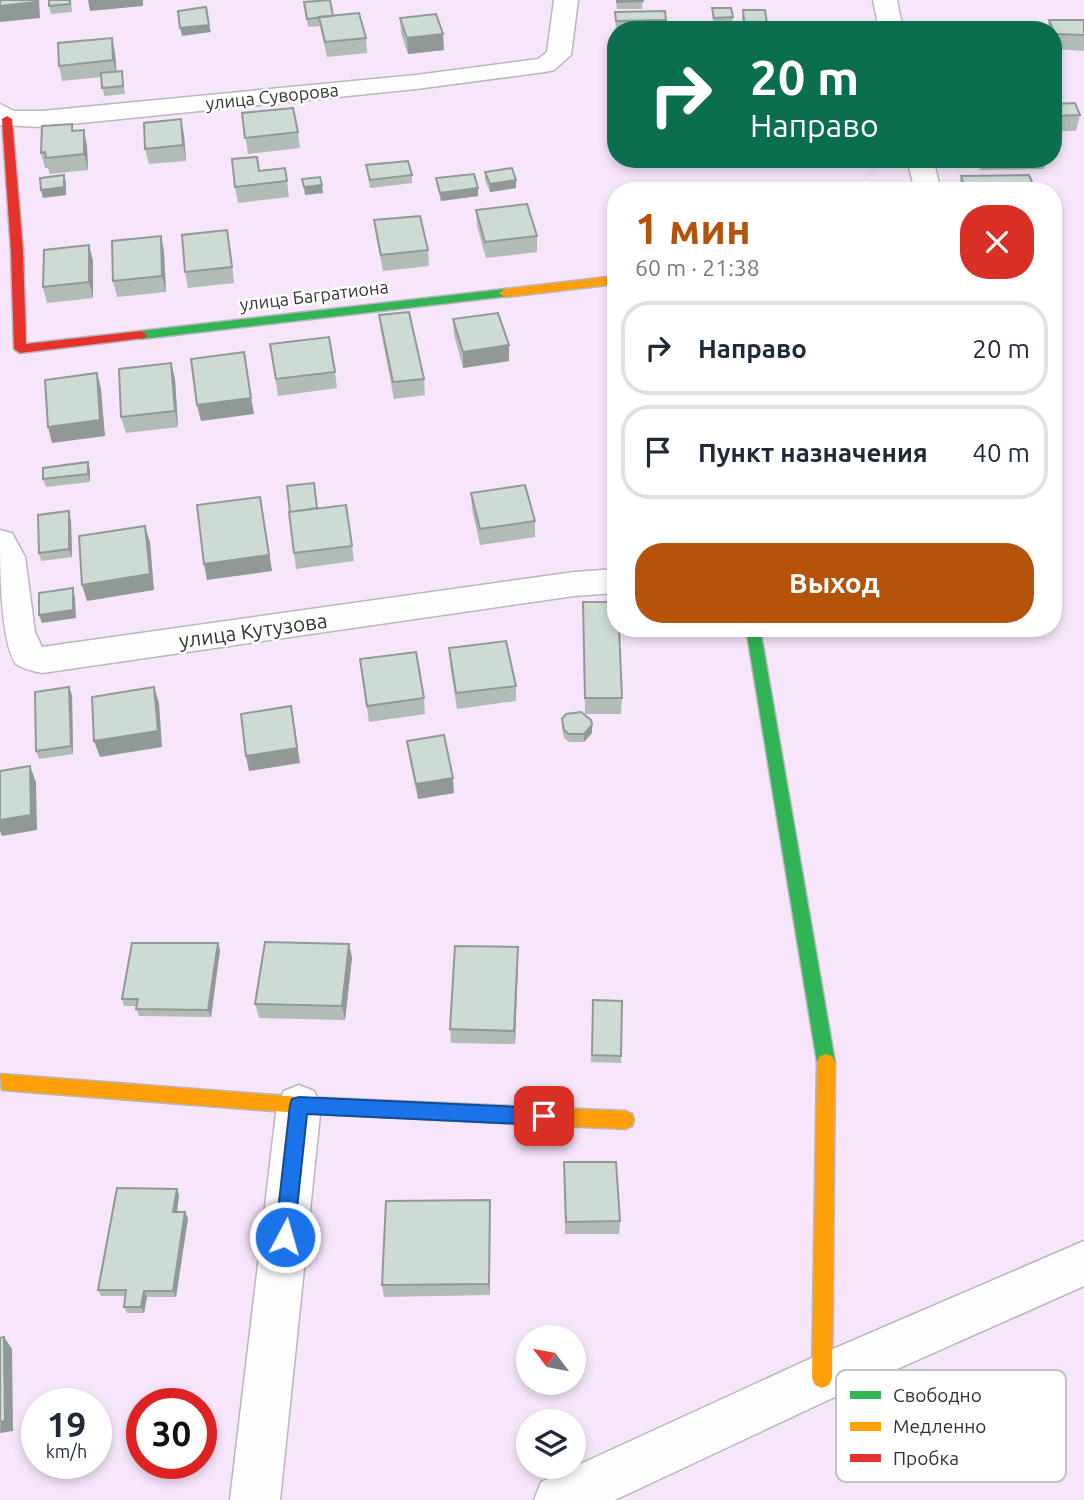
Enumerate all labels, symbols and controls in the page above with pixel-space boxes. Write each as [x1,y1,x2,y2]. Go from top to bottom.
icon: right [635,49,726,140]
text: 20 m [750,49,859,104]
street label: улица Суворова [204,79,340,113]
text: Направо [750,107,879,143]
text: 1 мин [635,205,751,252]
button: close [960,205,1034,279]
text: 60 m · 21:38 [635,255,760,280]
street label: улица Багратиона [238,276,390,314]
icon: right [639,329,677,367]
text: Направо [698,334,807,363]
text: 20 m [972,334,1030,363]
icon: arrive [639,433,677,471]
text: Пункт назначения [698,438,928,467]
text: 40 m [972,438,1030,467]
button: Выход [635,543,1034,623]
street label: улица Кутузова [177,608,329,652]
pin [514,1086,574,1146]
icon: arrive [525,1097,563,1135]
position arrow [248,1200,322,1274]
north arrow [516,1325,586,1395]
map controls [516,1325,586,1479]
legend [836,1370,1066,1482]
text: Свободно [893,1384,982,1406]
speed limit sign: 30 [126,1388,217,1479]
text: 19 [47,1404,86,1444]
button: layers [516,1409,586,1479]
text: Медленно [893,1415,986,1437]
text: km/h [46,1441,87,1461]
text: Пробка [893,1447,959,1469]

